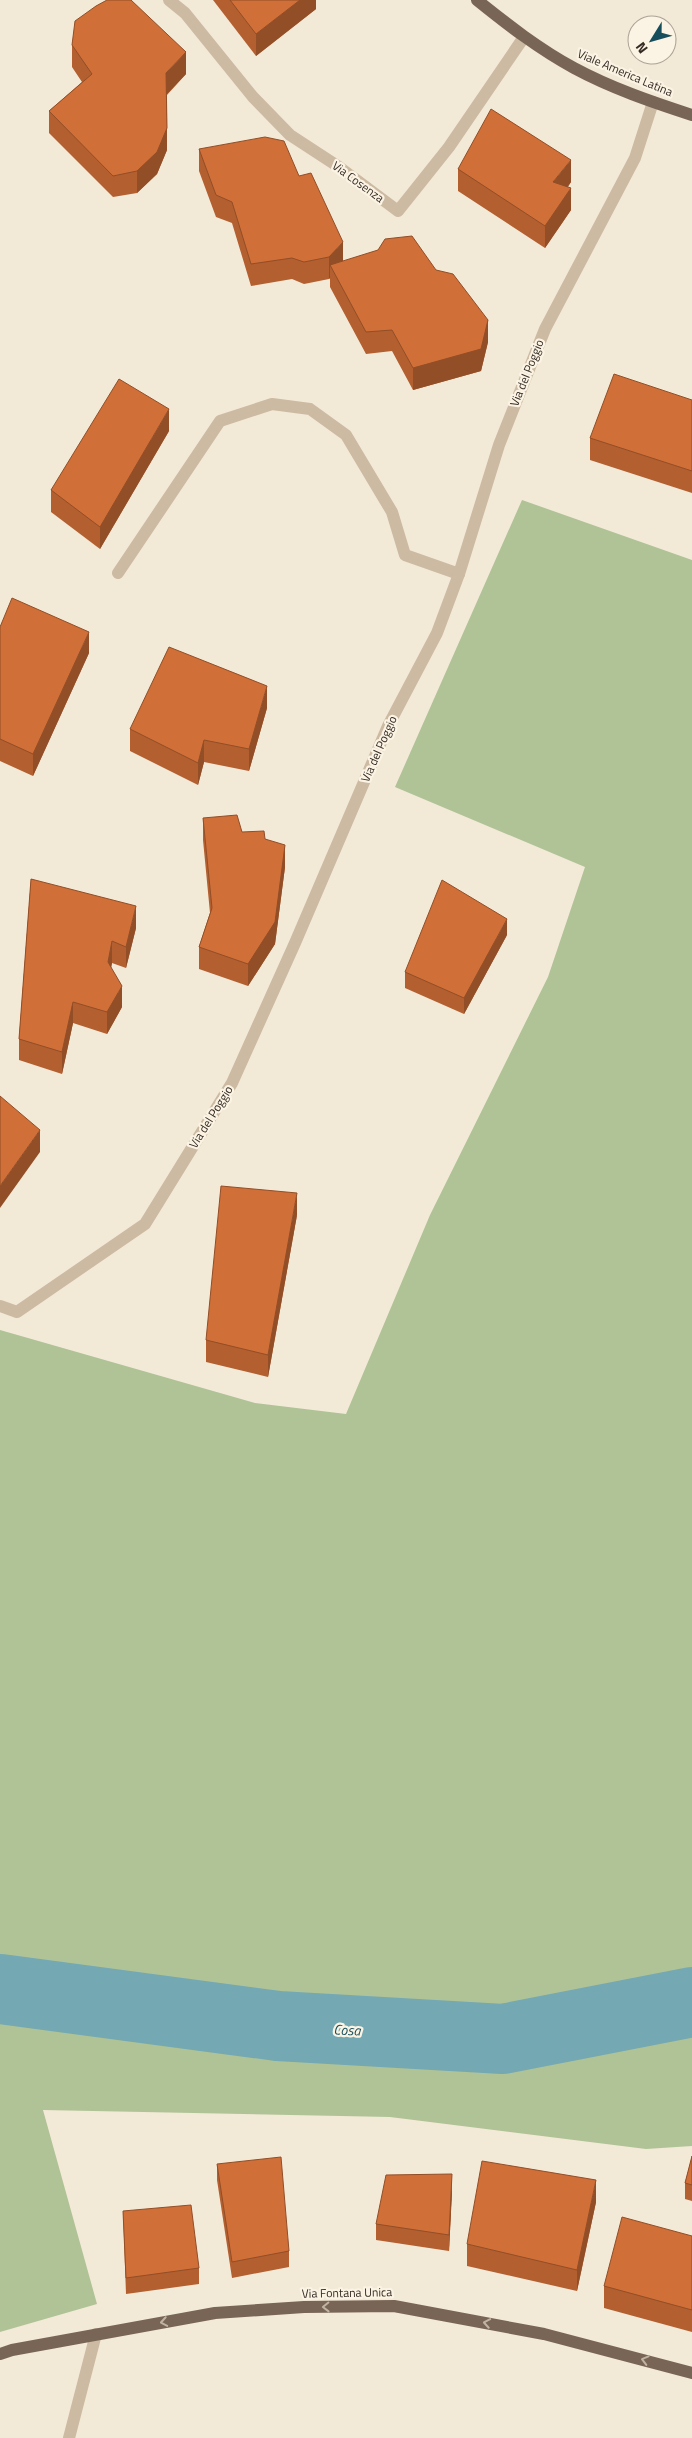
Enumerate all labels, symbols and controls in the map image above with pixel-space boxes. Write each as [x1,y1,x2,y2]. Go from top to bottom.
north arrow [627,15,677,65]
text: N [630,38,653,58]
street label: Viale America Latina [575,44,676,101]
street label: Via Cosenza [328,156,388,207]
street label: Via del Poggio [504,336,549,409]
street label: Via del Poggio [355,713,402,785]
street label: Via del Poggio [184,1082,237,1152]
water label: Cosa [333,2018,362,2041]
street label: Via Fontana Unica [302,2282,392,2303]
one-way arrow [322,2302,330,2312]
one-way arrow [160,2317,169,2327]
one-way arrow [482,2318,491,2329]
one-way arrow [641,2356,649,2366]

